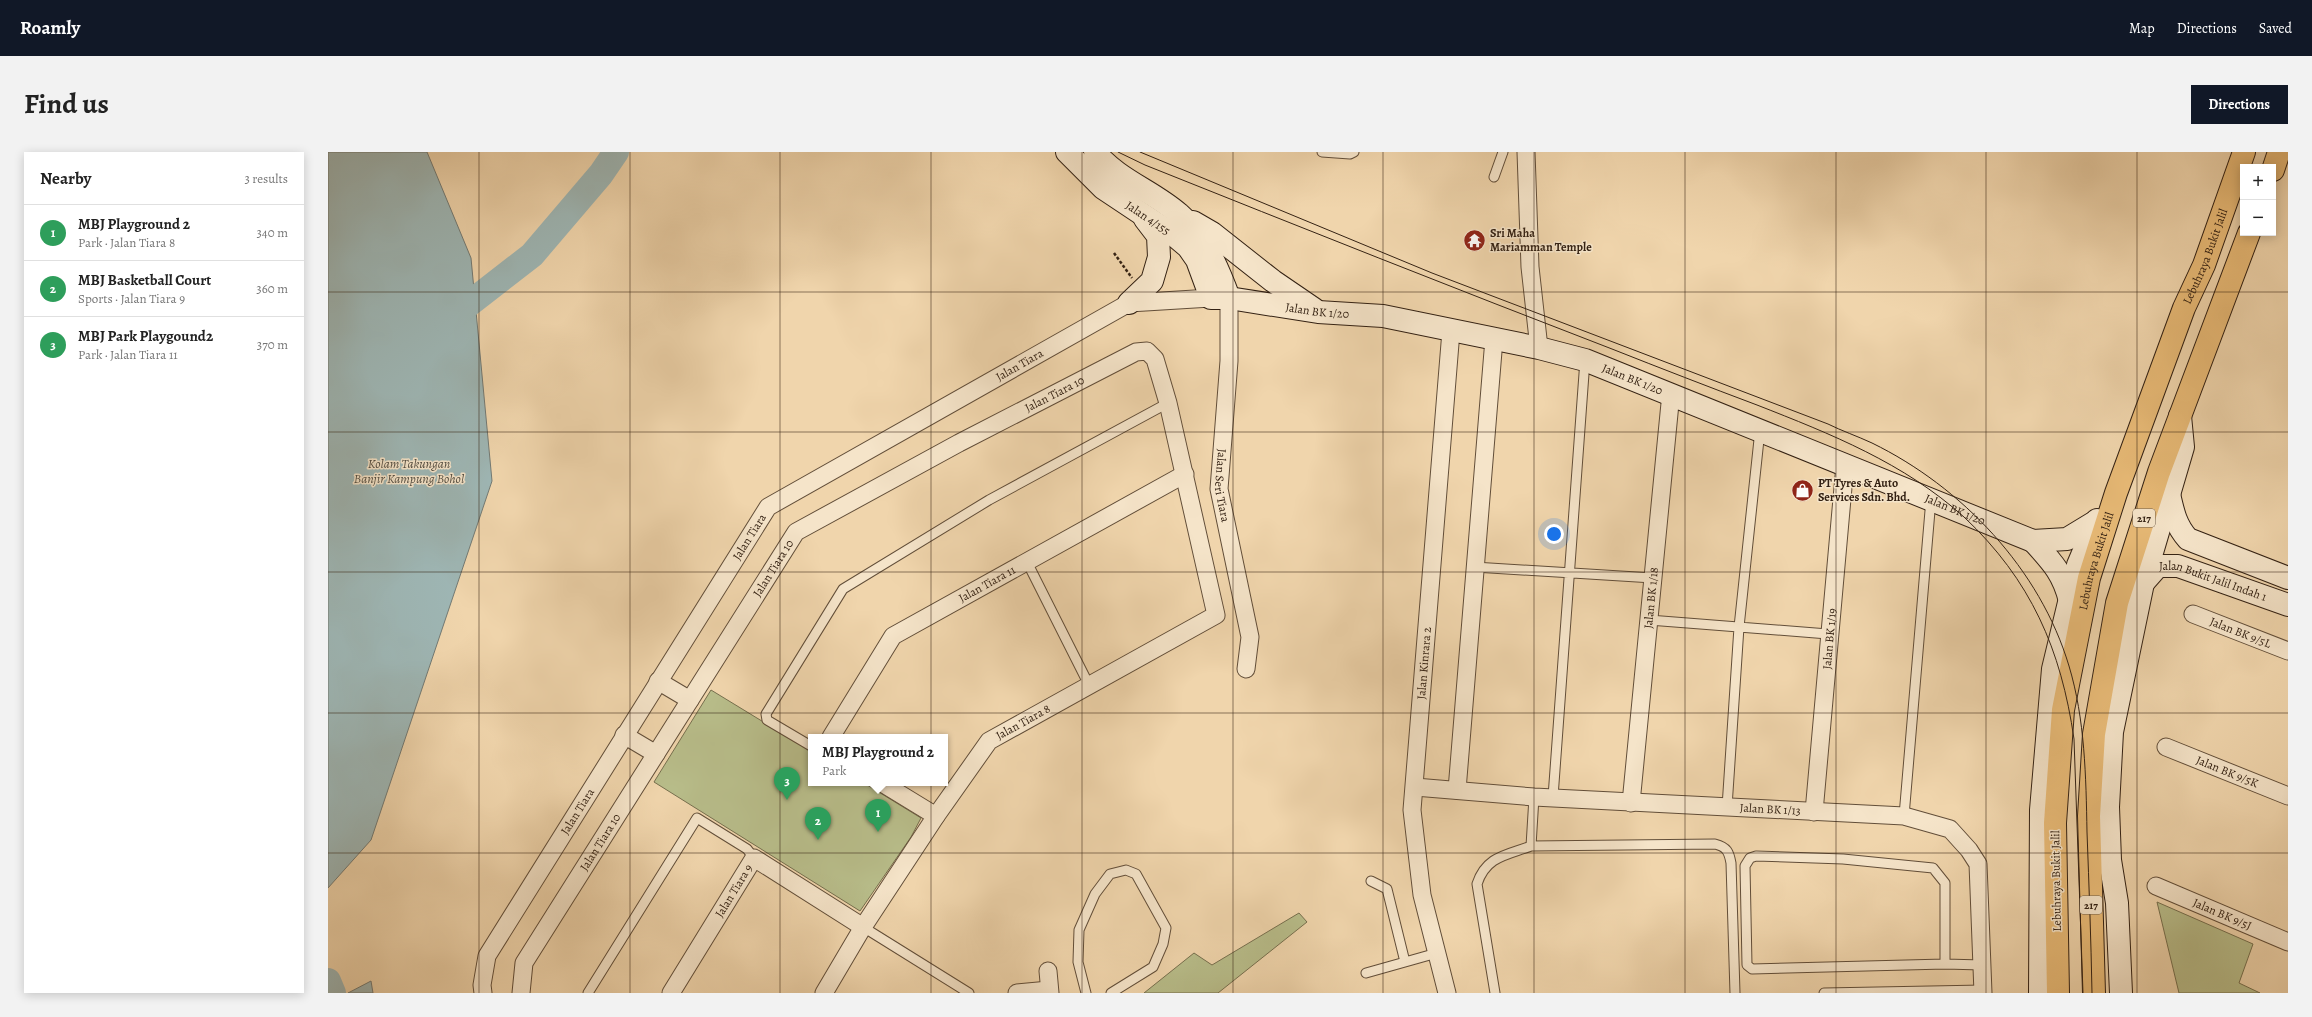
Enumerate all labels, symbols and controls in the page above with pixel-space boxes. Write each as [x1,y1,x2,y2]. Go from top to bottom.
text: Roamly [20,15,80,41]
text: Map [2129,19,2155,38]
text: Directions [2177,19,2237,38]
text: Saved [2259,19,2292,38]
text: Find us [24,85,109,123]
button: Directions [2191,85,2288,124]
map controls [2240,164,2276,236]
button: + [2240,164,2276,200]
text: Nearby [40,167,91,190]
text: 3 results [244,170,288,187]
street label: Jalan 4/155 [1123,197,1173,239]
button: − [2240,200,2276,236]
street label: Lebuhraya Bukit Jalil [2179,207,2231,307]
text: MBJ Playground 2 [78,214,190,234]
text: 1 [51,224,55,241]
text: 340 m [256,224,288,241]
place label: Sri Maha Mariamman Temple [1490,225,1592,255]
temple icon: Sri Maha Mariamman Temple [1461,227,1487,253]
text: Park · Jalan Tiara 8 [78,234,175,251]
text: MBJ Basketball Court [78,270,211,290]
text: 2 [50,280,56,297]
text: 360 m [256,280,288,297]
text: Sports · Jalan Tiara 9 [78,290,185,307]
street label: Jalan BK 1/20 [1284,299,1350,322]
text: MBJ Park Playgound2 [78,326,213,346]
text: 3 [50,336,56,353]
text: 370 m [257,336,288,353]
street label: Jalan Tiara [993,345,1046,385]
text: Park · Jalan Tiara 11 [78,346,178,363]
street label: Jalan BK 1/20 [1600,360,1665,399]
street label: Jalan Tiara 10 [1022,372,1087,416]
street label: Jalan Seri Tiara [1211,448,1234,524]
water label: Kolam Takungan Banjir Kampung Bohol [354,455,465,487]
place label: PT Tyres & Auto Services Sdn. Bhd. [1818,475,1910,505]
shop icon: PT Tyres & Auto Services Sdn. Bhd. [1789,477,1815,503]
street label: Jalan BK 1/20 [1922,490,1988,529]
road number: 217 [2133,509,2155,527]
street label: Jalan Tiara [729,510,770,563]
street label: Lebuhraya Bukit Jalil [2075,510,2117,611]
your location [1544,524,1564,544]
street label: Jalan Tiara 10 [749,537,797,600]
street label: Jalan Bukit Jalil Indah 1 [2159,558,2269,605]
street label: Jalan Tiara 11 [956,562,1018,606]
street label: Jalan BK 1/18 [1640,566,1662,629]
street label: Jalan BK 1/19 [1819,607,1840,670]
street label: Jalan BK 9/5L [2208,613,2274,652]
street label: Jalan Kinrara 2 [1413,626,1435,700]
street label: Jalan Tiara 8 [993,700,1053,744]
popup [808,734,948,786]
text: MBJ Playground 2 [822,742,934,762]
street label: Jalan BK 9/5K [2194,752,2261,791]
text: Park [822,762,846,779]
pin: 3 [774,767,800,800]
street label: Jalan Tiara [557,785,598,838]
pin: 1 [865,799,891,832]
street label: Jalan BK 1/13 [1739,800,1801,819]
pin: 2 [805,807,831,840]
street label: Jalan Tiara 10 [576,811,624,874]
street label: Lebuhraya Bukit Jalil [2047,830,2065,932]
street label: Jalan Tiara 9 [711,861,756,920]
street label: Jalan BK 9/5J [2190,895,2254,934]
road number: 217 [2080,896,2102,914]

